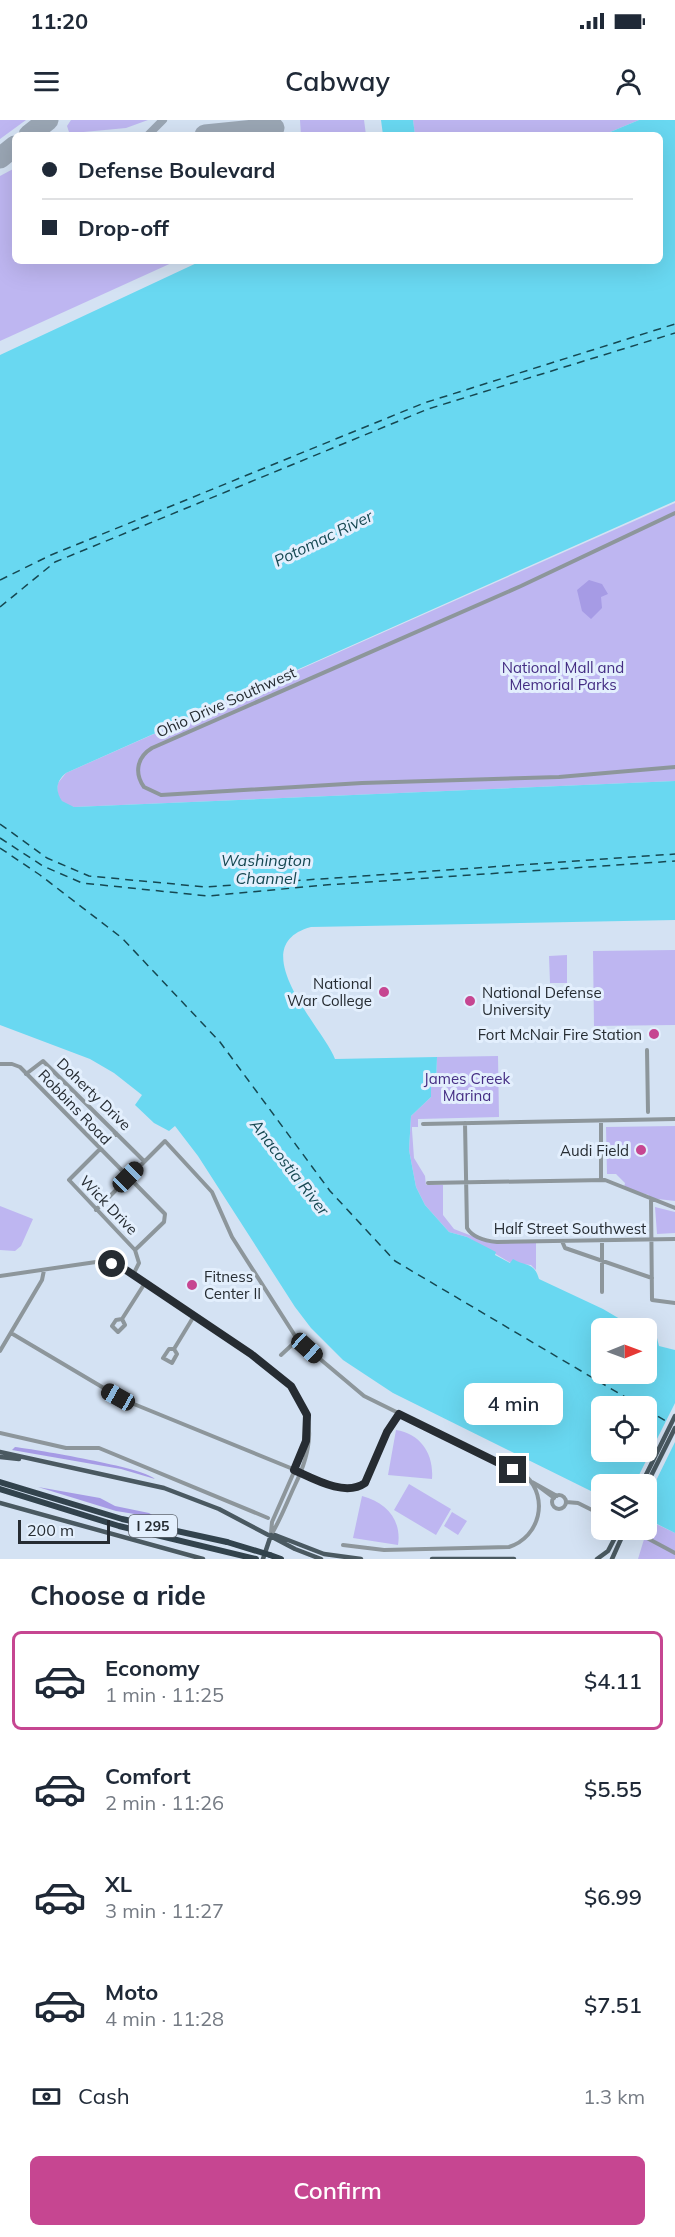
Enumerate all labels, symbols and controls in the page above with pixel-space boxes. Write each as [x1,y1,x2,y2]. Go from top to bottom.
text: 11:20 [30,7,88,35]
text: Cabway [285,64,390,98]
icon: menu [30,65,63,98]
icon: person [612,65,645,98]
text: Defense Boulevard [78,156,275,184]
text: Drop-off [78,214,169,242]
water label: Potomac River [270,505,377,571]
park label: National Mall and Memorial Parks [502,658,624,694]
street label: Ohio Drive Southwest [153,663,299,741]
water label: Washington Channel [221,850,311,888]
place label: National War College [287,974,372,1010]
place label: National Defense University [482,983,602,1019]
marker: National War College [377,985,391,999]
marker: National Defense University [463,994,477,1008]
place label: Fort McNair Fire Station [478,1025,642,1044]
marker: Fort McNair Fire Station [647,1027,661,1041]
street label: Doherty Drive [53,1054,135,1134]
street label: Robbins Road [34,1065,116,1149]
park label: James Creek Marina [424,1069,510,1105]
water label: Anacostia River [246,1114,334,1220]
place label: Audi Field [560,1141,629,1160]
marker: Audi Field [634,1143,648,1157]
car [109,1158,147,1196]
street label: Wick Drive [76,1171,142,1239]
street label: Half Street Southwest [494,1219,646,1238]
route start [98,1250,125,1277]
place label: Fitness Center II [204,1267,261,1303]
marker: Fitness Center II [185,1278,199,1292]
north arrow [591,1318,657,1384]
map controls [591,1318,657,1540]
car [288,1329,326,1367]
car [98,1380,138,1414]
callout: 4 min [464,1383,562,1425]
text: 4 min [488,1391,539,1416]
button: locate [591,1396,657,1462]
route end [499,1456,526,1483]
button: layers [591,1474,657,1540]
road number: I 295 [129,1515,177,1537]
scale bar [18,1517,110,1544]
text: 200 m [27,1520,74,1540]
text: Choose a ride [30,1578,206,1612]
icon: car [33,1654,87,1708]
text: Economy [105,1654,200,1682]
text: $4.11 [584,1667,642,1695]
text: 1 min · 11:25 [105,1682,224,1707]
icon: car [33,1762,87,1816]
text: Comfort [105,1762,191,1790]
text: $5.55 [584,1775,642,1803]
text: 2 min · 11:26 [105,1790,224,1815]
icon: car [33,1870,87,1924]
text: XL [105,1870,132,1898]
text: $6.99 [584,1883,642,1911]
text: 3 min · 11:27 [105,1898,224,1923]
icon: car [33,1978,87,2032]
text: Moto [105,1978,158,2006]
text: $7.51 [584,1991,642,2019]
text: 4 min · 11:28 [105,2006,224,2031]
icon: cash [30,2080,63,2113]
text: Cash [78,2082,130,2110]
text: 1.3 km [583,2084,645,2109]
button: Confirm [30,2156,645,2225]

